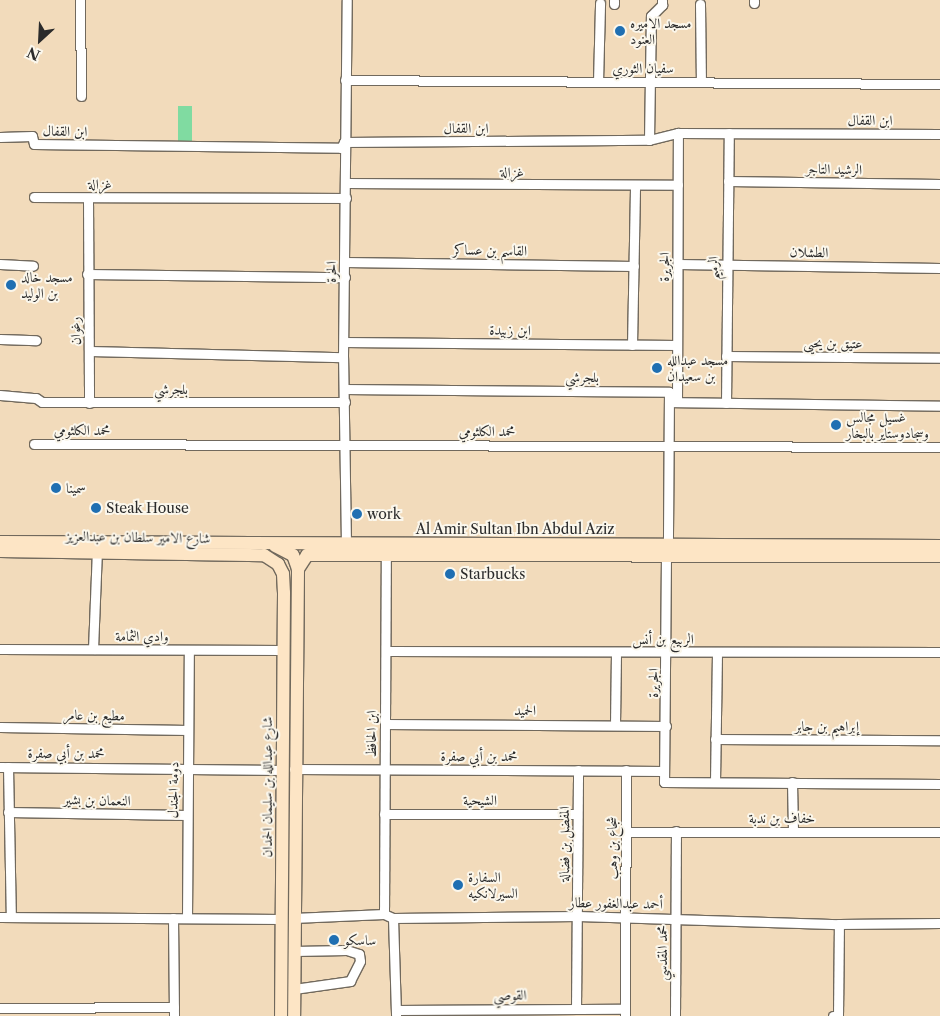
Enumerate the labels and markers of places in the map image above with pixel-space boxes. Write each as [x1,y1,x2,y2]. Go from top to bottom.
place label: مسجد الاميره العنود [630,15,692,48]
marker: مسجد الاميره العنود [614,25,626,37]
place label: مسجد خالد بن الوليد [21,269,73,302]
marker: مسجد خالد بن الوليد [5,279,17,291]
place label: مسجد عبدالله بن سعيدان [667,352,728,384]
marker: مسجد عبدالله بن سعيدان [651,362,663,374]
place label: غسيل مجالس وسجادوستاير بالبخار [846,409,929,442]
marker: غسيل مجالس وسجادوستاير بالبخار [830,419,842,431]
place label: سمينا [66,480,86,496]
marker: سمينا [50,482,62,494]
place label: Steak House [106,500,189,516]
marker: Steak House [90,502,102,514]
place label: work [367,506,401,522]
marker: work [351,508,363,520]
place label: Starbucks [460,566,525,582]
marker: Starbucks [444,568,456,580]
place label: السفارة السيرلانكيه [468,869,518,902]
marker: السفارة السيرلانكيه [452,879,464,891]
place label: ساسكو [344,932,376,948]
marker: ساسكو [328,934,340,946]

